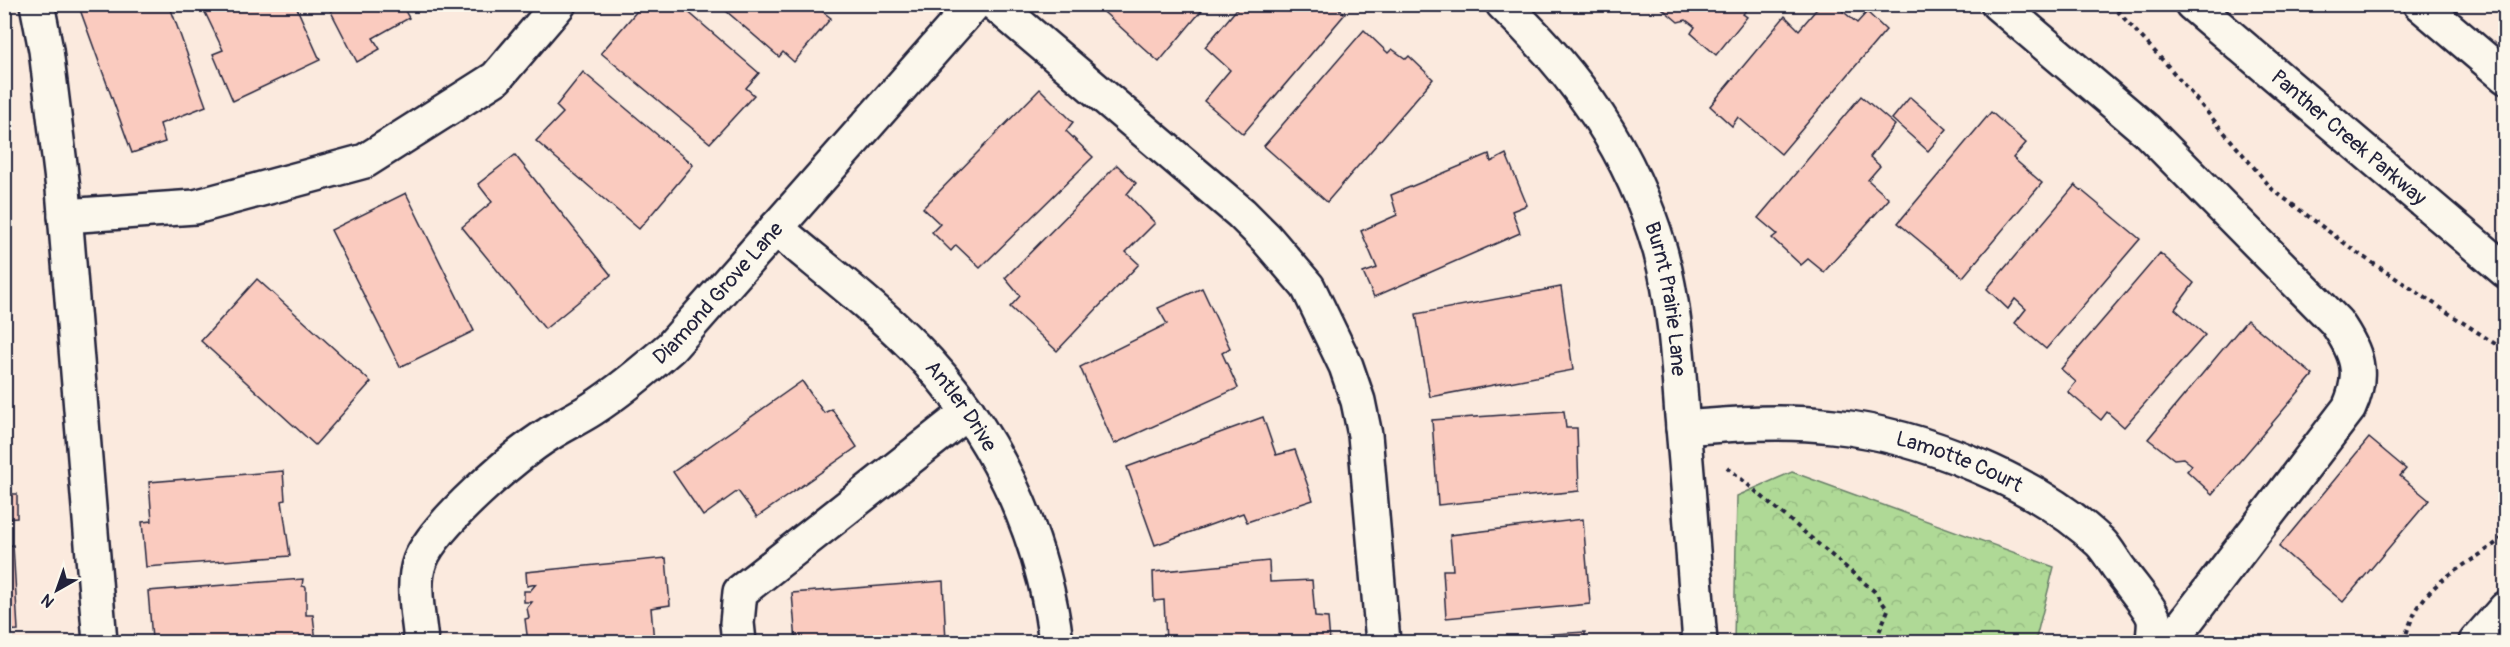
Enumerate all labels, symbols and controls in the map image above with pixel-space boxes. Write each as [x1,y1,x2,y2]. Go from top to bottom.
street label: Panther Creek Parkway [2265,64,2432,212]
street label: Diamond Grove Lane [647,216,790,371]
street label: Burnt Prairie Lane [1638,218,1692,378]
street label: Antler Drive [919,355,1003,457]
street label: Lamotte Court [1893,425,2028,499]
north arrow [27,560,87,620]
text: N [37,589,59,612]

